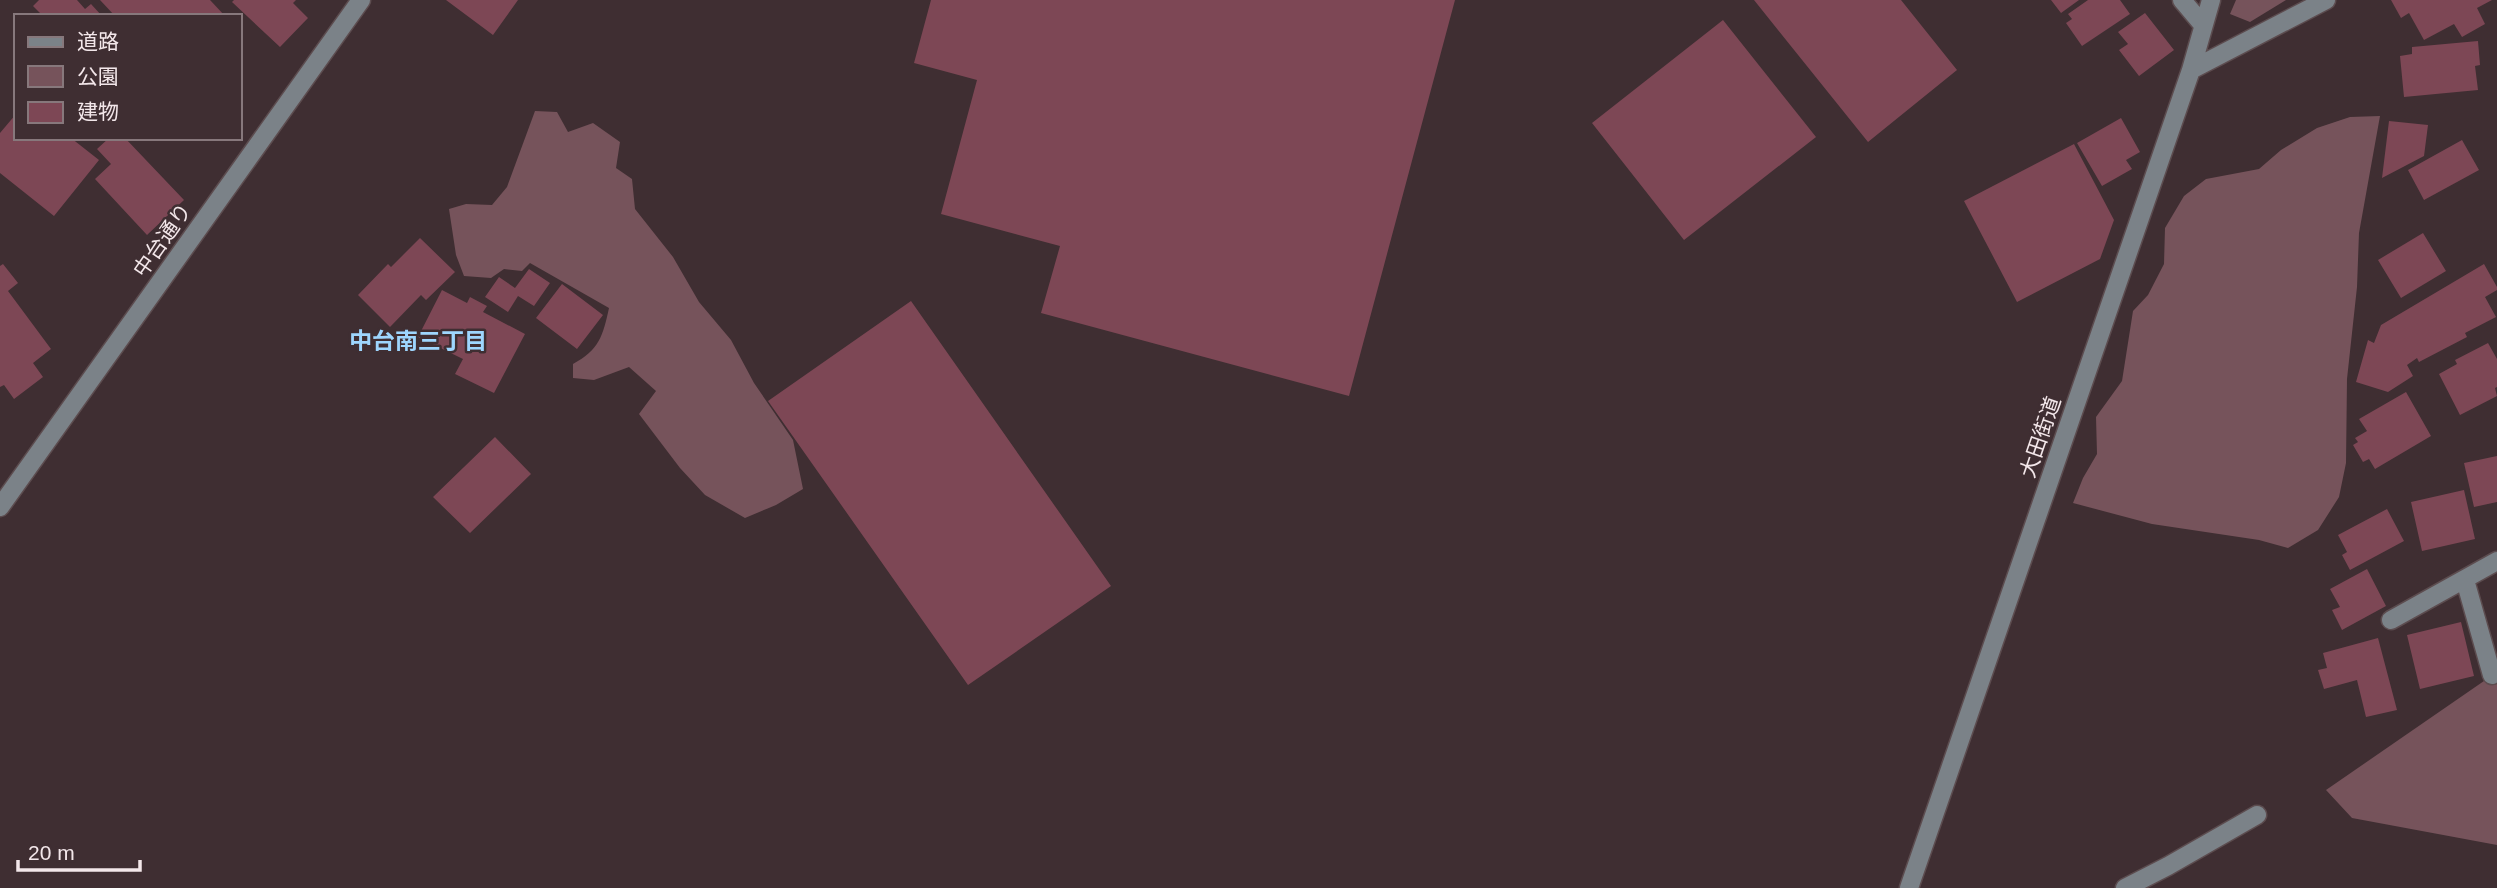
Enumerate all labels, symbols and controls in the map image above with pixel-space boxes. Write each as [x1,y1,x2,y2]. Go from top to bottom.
legend [14,14,242,140]
text: 道路 [77,30,119,53]
text: 公園 [77,65,119,88]
text: 建物 [77,100,119,123]
street label: 中台通り [128,199,196,281]
district label: 中台南三丁目 [349,328,487,354]
street label: 大田街道 [2015,394,2065,480]
scale bar [18,828,140,872]
text: 20 m [28,841,75,864]

